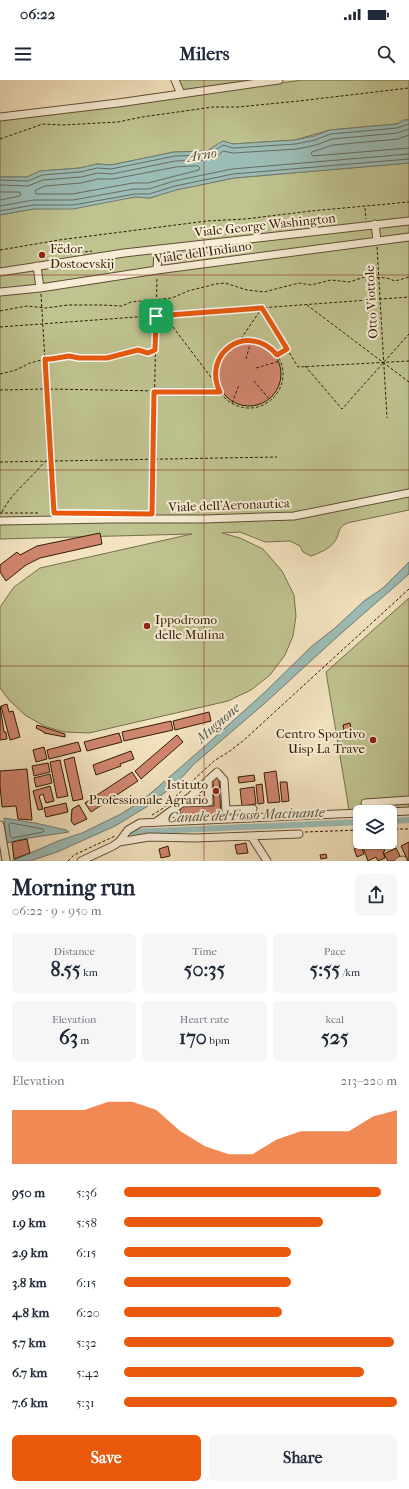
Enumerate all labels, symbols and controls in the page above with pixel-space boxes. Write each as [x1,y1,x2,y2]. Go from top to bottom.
text: 06:22 [20,5,55,23]
icon: menu [12,43,34,65]
icon: search [375,43,397,65]
text: Milers [180,44,229,65]
water label: Arno [184,144,218,166]
street label: Viale George Washington [193,210,337,240]
street label: Viale dell'Indiano [152,238,253,266]
place label: Fëdor Dostoevskij [50,241,114,271]
marker: Fëdor Dostoevskij [37,250,47,260]
street label: Otto Viottole [362,264,380,339]
pin [139,299,173,333]
icon: arrive [145,305,167,327]
street label: Viale dell'Aeronautica [167,495,291,515]
place label: Ippodromo delle Mulina [155,612,226,642]
marker: Ippodromo delle Mulina [142,621,152,631]
water label: Mugnone [192,699,244,747]
place label: Centro Sportivo Uisp La Trave [276,726,366,756]
marker: Centro Sportivo Uisp La Trave [368,735,378,745]
place label: Istituto Professionale Agrario [89,777,208,807]
marker: Istituto Professionale Agrario [211,786,221,796]
water label: Canale del Fosso Macinante [167,804,325,826]
map controls [353,805,397,849]
button: layers [353,805,397,849]
button: share [355,874,397,916]
text: Morning run [12,875,135,901]
text: 06:22 · 9 × 950 m [12,903,102,918]
text: Distance [53,945,95,958]
text: Time [192,945,217,958]
text: Pace [324,945,346,958]
text: 8.55 [50,958,81,981]
text: 50:35 [184,958,225,981]
text: 5:55 [310,958,340,981]
text: km [81,966,98,979]
text: /km [340,966,360,979]
text: Elevation [52,1013,96,1026]
text: Heart rate [180,1013,229,1026]
text: kcal [326,1013,344,1026]
text: 63 [59,1026,78,1049]
text: 170 [179,1026,207,1049]
text: 525 [321,1026,349,1049]
text: m [78,1034,89,1047]
text: bpm [207,1034,230,1047]
text: Elevation [12,1073,65,1088]
text: 213–220 m [341,1073,397,1088]
text: 950 m [12,1185,45,1200]
text: 5:36 [76,1185,97,1200]
text: 1.9 km [12,1215,46,1230]
text: 5:58 [76,1215,97,1230]
text: 2.9 km [12,1245,48,1260]
text: 6:15 [76,1245,96,1260]
text: 3.8 km [12,1275,47,1290]
text: 6:15 [76,1275,96,1290]
text: 4.8 km [12,1305,49,1320]
text: 6:20 [76,1305,100,1320]
text: 5.7 km [12,1335,46,1350]
text: 5:32 [76,1335,97,1350]
text: 6.7 km [12,1365,47,1380]
text: 5:42 [76,1365,99,1380]
text: 7.6 km [12,1395,48,1410]
text: 5:31 [76,1395,95,1410]
button: Save [12,1435,201,1481]
button: Share [209,1435,397,1481]

